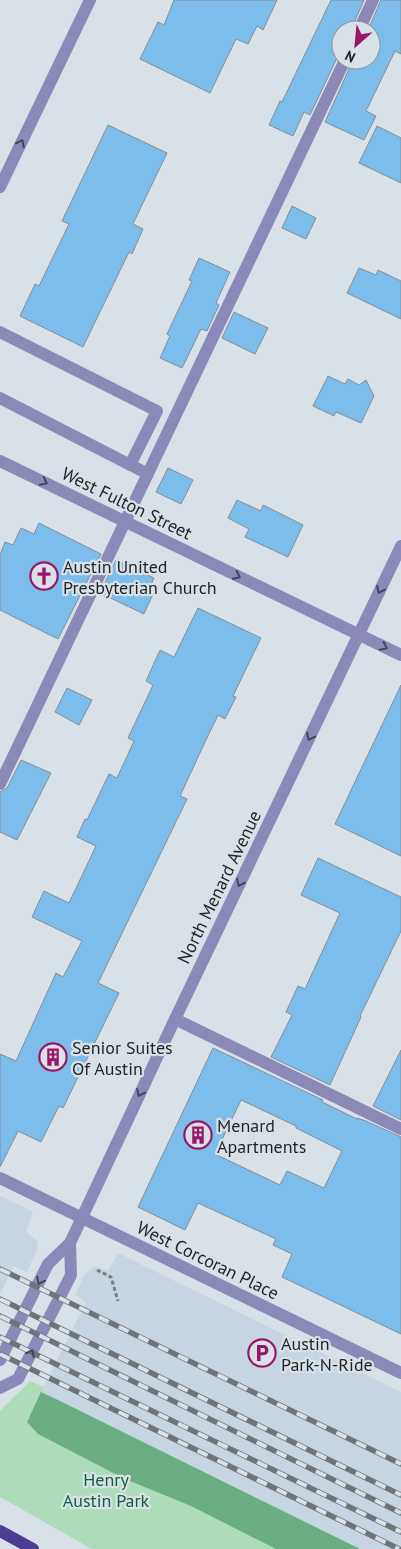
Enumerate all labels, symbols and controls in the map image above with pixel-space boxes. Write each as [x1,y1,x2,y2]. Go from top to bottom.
north arrow [331,20,381,70]
text: N [342,46,358,67]
one-way arrow [15,139,25,148]
street label: West Fulton Street [58,461,196,545]
one-way arrow [39,476,48,486]
place label: Austin United Presbyterian Church [63,555,217,599]
church icon: Austin United Presbyterian Church [29,561,59,591]
one-way arrow [232,570,241,580]
one-way arrow [376,585,387,594]
one-way arrow [378,641,387,651]
one-way arrow [306,732,317,741]
street label: North Menard Avenue [172,807,266,967]
one-way arrow [236,878,246,887]
place label: Senior Suites Of Austin [72,1036,173,1080]
building icon: Senior Suites Of Austin [38,1042,68,1072]
one-way arrow [136,1088,146,1097]
place label: Menard Apartments [217,1114,306,1158]
building icon: Menard Apartments [183,1120,213,1150]
street label: West Corcoran Place [133,1216,283,1304]
one-way arrow [35,1276,46,1285]
place label: Austin Park-N-Ride [281,1332,373,1376]
parking icon: Austin Park-N-Ride [247,1338,277,1368]
one-way arrow [25,1349,35,1358]
park label: Henry Austin Park [63,1468,150,1512]

